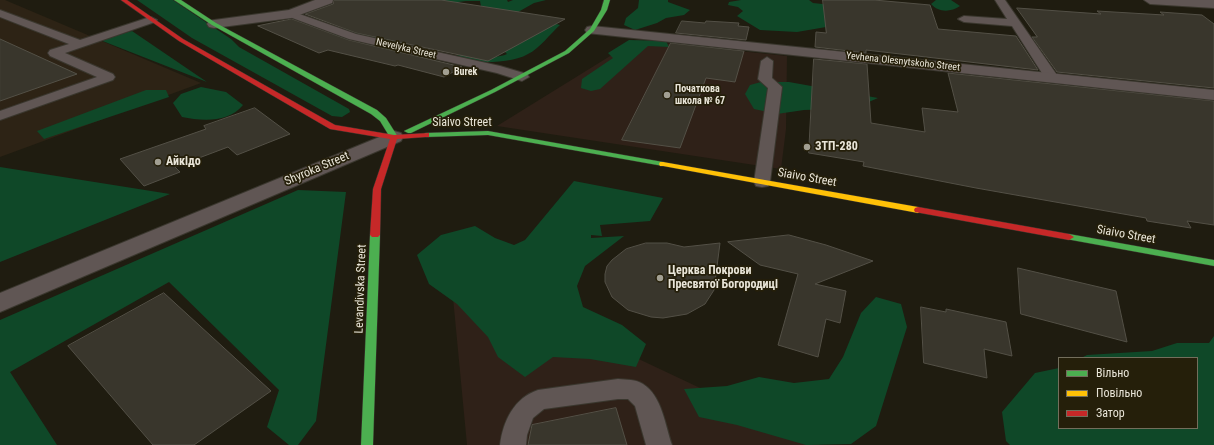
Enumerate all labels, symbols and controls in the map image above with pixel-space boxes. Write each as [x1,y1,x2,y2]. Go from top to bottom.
street label: Nevelyka Street [375,36,437,62]
street label: Yevhena Olesnytskoho Street [845,50,961,74]
place label: Burek [454,66,477,78]
marker: Burek [441,67,451,77]
place label: Початкова школа № 67 [675,83,725,106]
marker: Початкова школа № 67 [662,90,672,100]
street label: Siaivo Street [432,116,492,130]
place label: ЗТП-280 [815,140,858,154]
marker: ЗТП-280 [802,142,812,152]
street label: Shyroka Street [283,149,351,189]
place label: Айкідо [166,155,201,169]
marker: Айкідо [153,157,163,167]
street label: Siaivo Street [776,166,838,190]
street label: Siaivo Street [1095,223,1157,247]
street label: Levandivska Street [352,244,370,334]
place label: Церква Покрови Пресвятої Богородиці [668,264,778,292]
marker: Церква Покрови Пресвятої Богородиці [655,273,665,283]
legend [1058,357,1198,429]
text: Вільно [1096,366,1129,380]
text: Повільно [1096,386,1142,400]
text: Затор [1096,406,1125,420]

